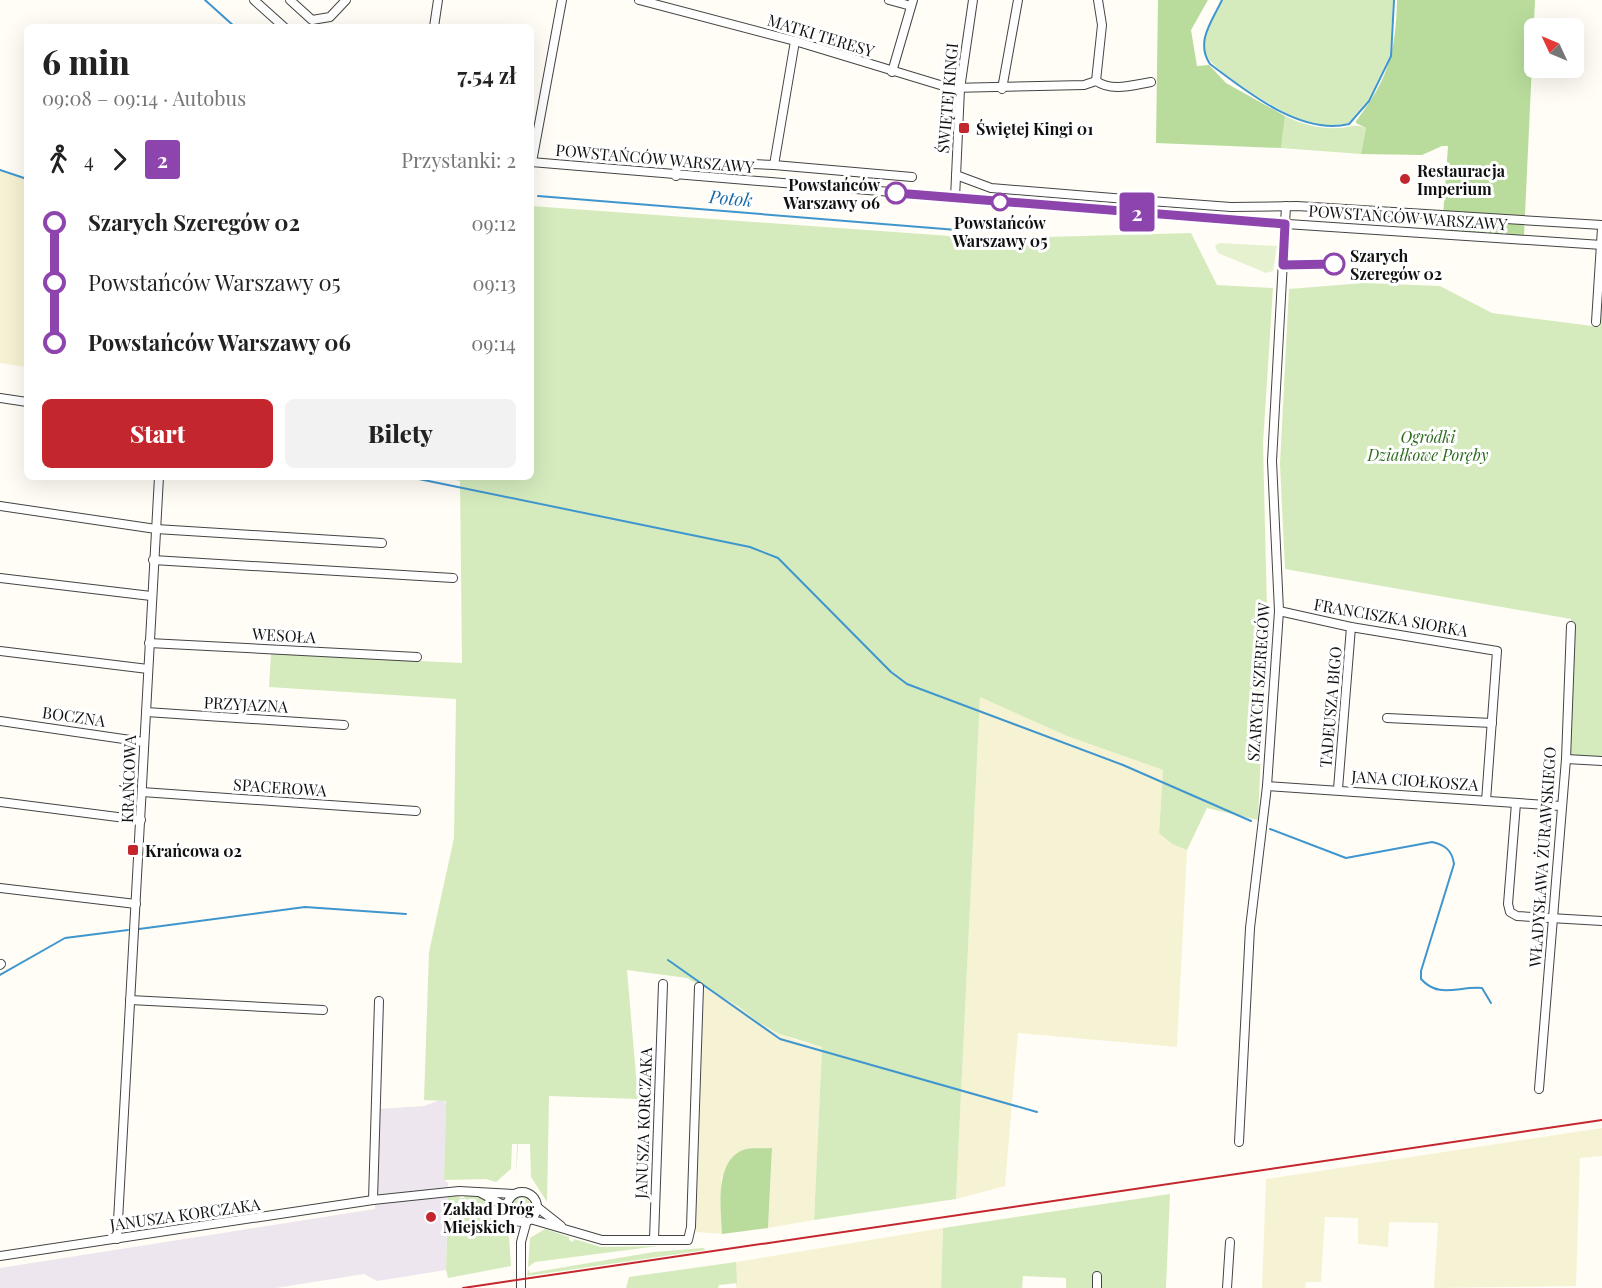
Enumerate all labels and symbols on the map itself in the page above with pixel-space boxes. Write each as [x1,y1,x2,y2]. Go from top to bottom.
street label: MATKI TERESY [765,9,877,61]
north arrow [1524,18,1584,78]
street label: ŚWIĘTEJ KINGI [932,42,962,154]
place label: Świętej Kingi 01 [976,118,1093,139]
marker: Świętej Kingi 01 [957,121,971,135]
street label: POWSTAŃCÓW WARSZAWY [555,139,756,177]
place label: Restauracja Imperium [1417,160,1506,199]
marker: Restauracja Imperium [1398,172,1412,186]
place label: Powstańców Warszawy 06 [782,174,880,213]
marker: Powstańców Warszawy 06 [885,182,907,204]
water label: Potok [707,184,754,212]
line badge: 2 [1118,192,1156,232]
marker: Powstańców Warszawy 05 [991,193,1009,211]
street label: POWSTAŃCÓW WARSZAWY [1308,200,1509,234]
place label: Powstańców Warszawy 05 [951,212,1048,251]
place label: Szarych Szeregów 02 [1350,245,1442,284]
marker: Szarych Szeregów 02 [1323,253,1345,275]
park label: Ogródki Działkowe Poręby [1367,426,1489,465]
street label: FRANCISZKA SIORKA [1312,593,1471,641]
street label: SZARYCH SZEREGÓW [1242,601,1274,762]
street label: WESOŁA [250,623,317,647]
street label: TADEUSZA BIGO [1314,645,1346,768]
street label: PRZYJAZNA [203,691,290,717]
street label: BOCZNA [41,701,108,731]
street label: KRAŃCOWA [116,734,140,823]
street label: WŁADYSŁAWA ŻURAWSKIEGO [1524,746,1560,969]
street label: JANA CIOŁKOSZA [1350,765,1480,795]
street label: SPACEROWA [233,773,328,801]
place label: Krańcowa 02 [145,840,242,861]
marker: Krańcowa 02 [126,843,140,857]
street label: JANUSZA KORCZAKA [630,1046,656,1200]
street label: JANUSZA KORCZAKA [107,1193,263,1235]
place label: Zakład Dróg Miejskich [443,1198,534,1237]
marker: Zakład Dróg Miejskich [424,1210,438,1224]

